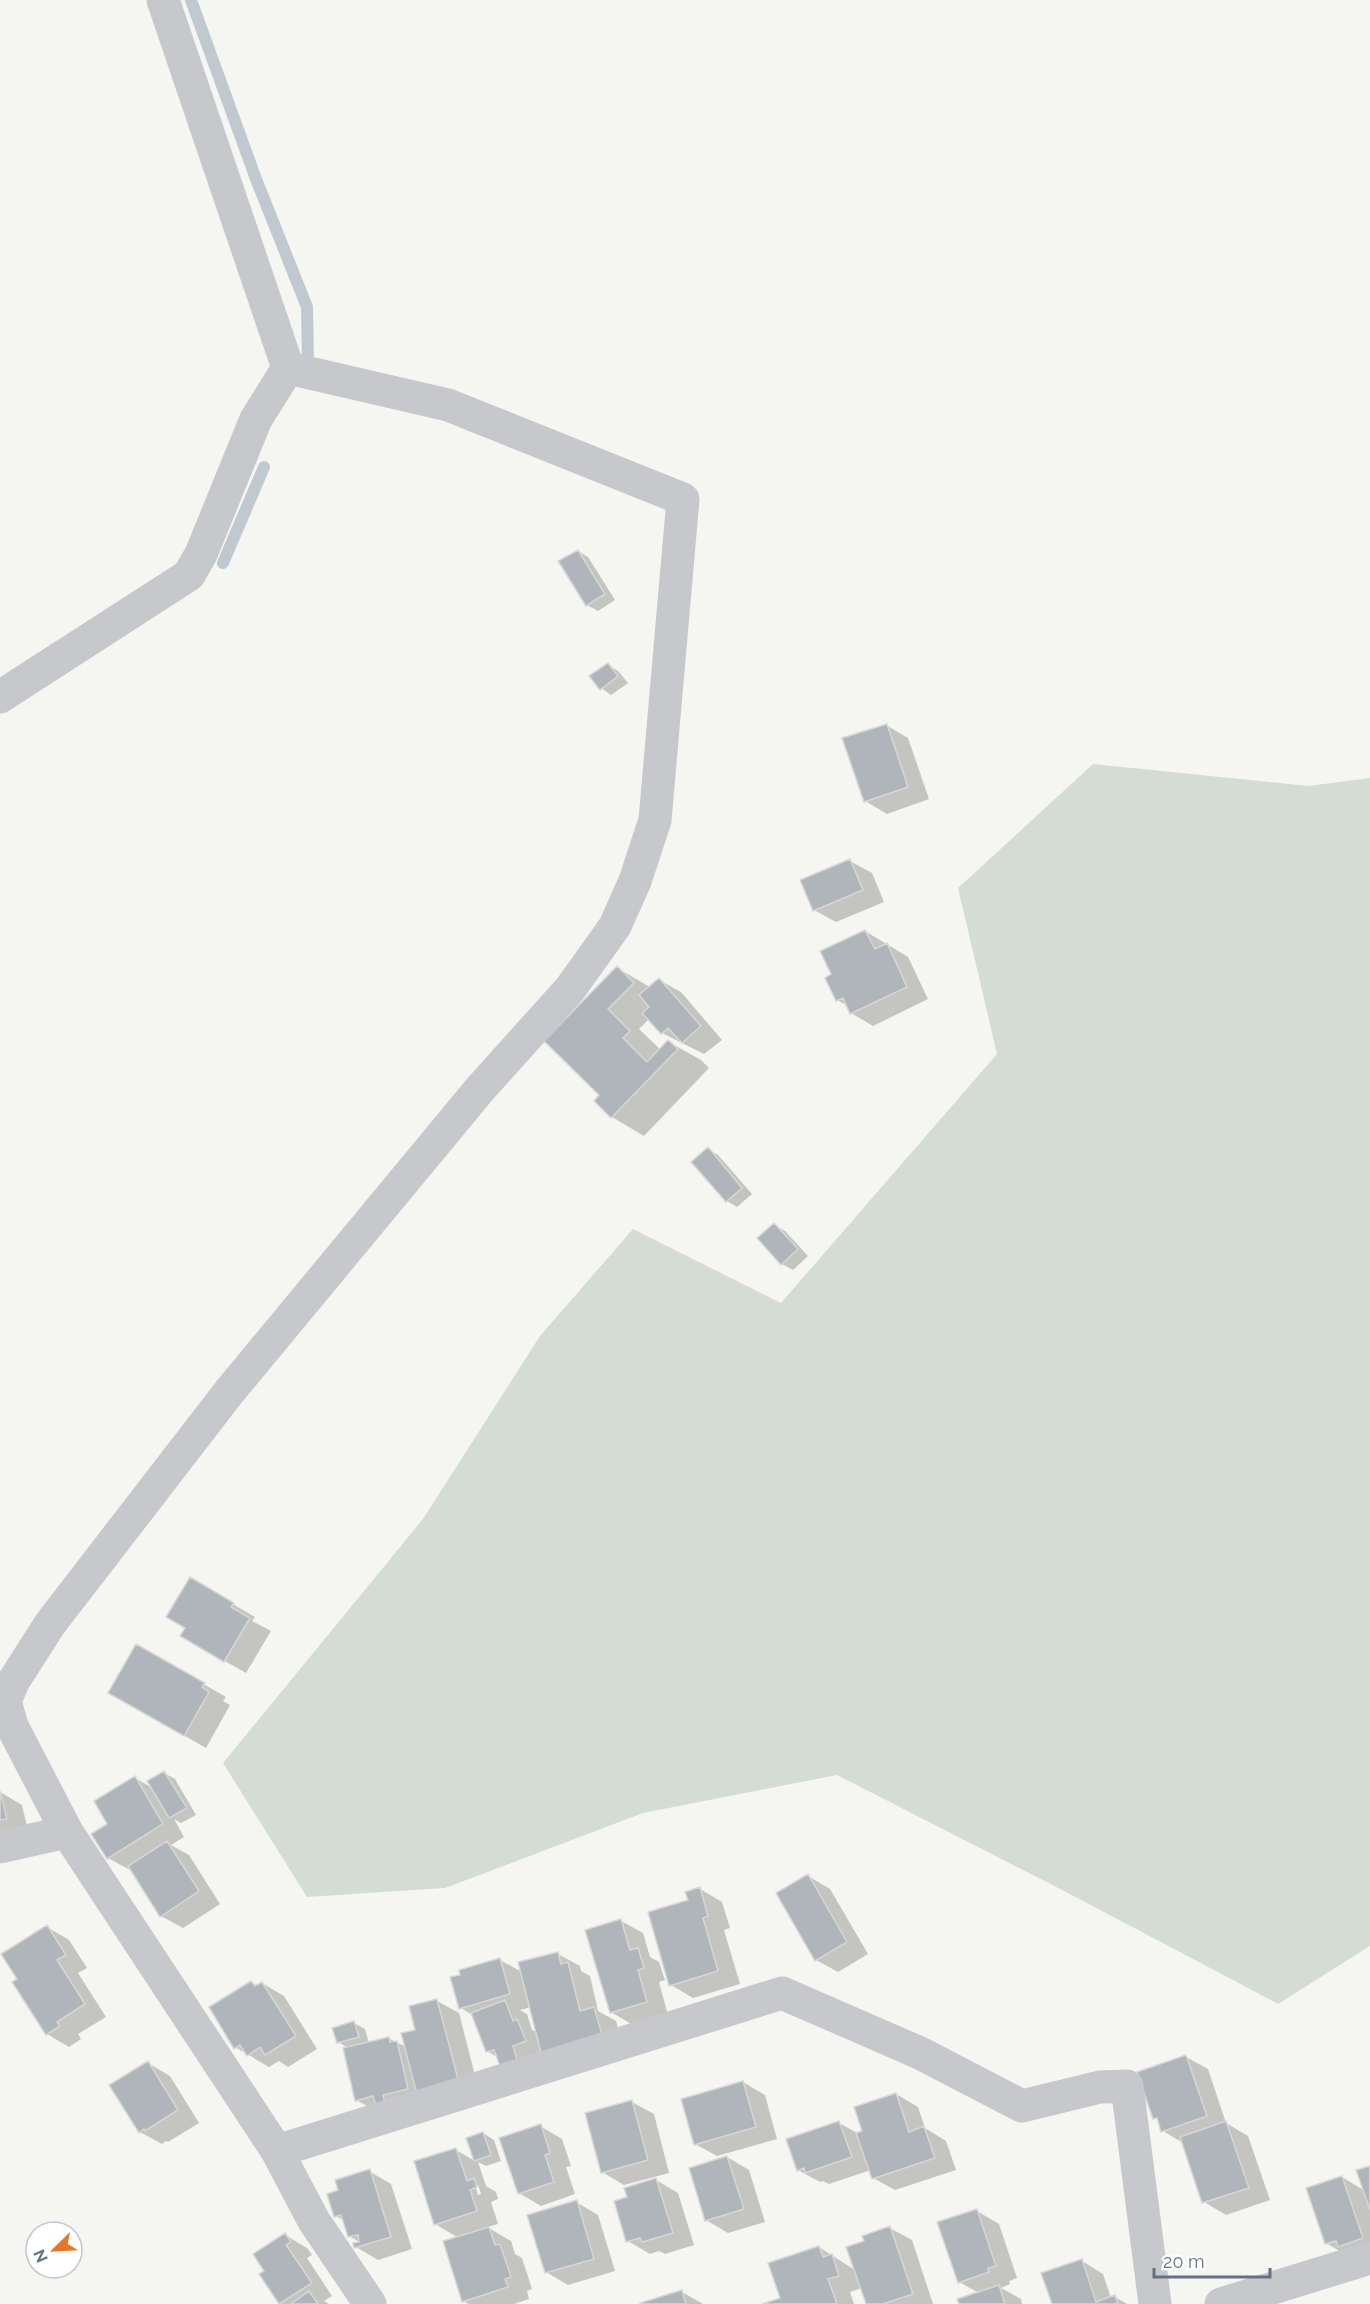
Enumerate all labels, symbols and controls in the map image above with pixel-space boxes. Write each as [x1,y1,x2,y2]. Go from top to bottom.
north arrow [24,2220,84,2280]
scale bar [1154,2241,1270,2279]
text: N [30,2246,52,2265]
text: 20 m [1163,2251,1205,2272]

